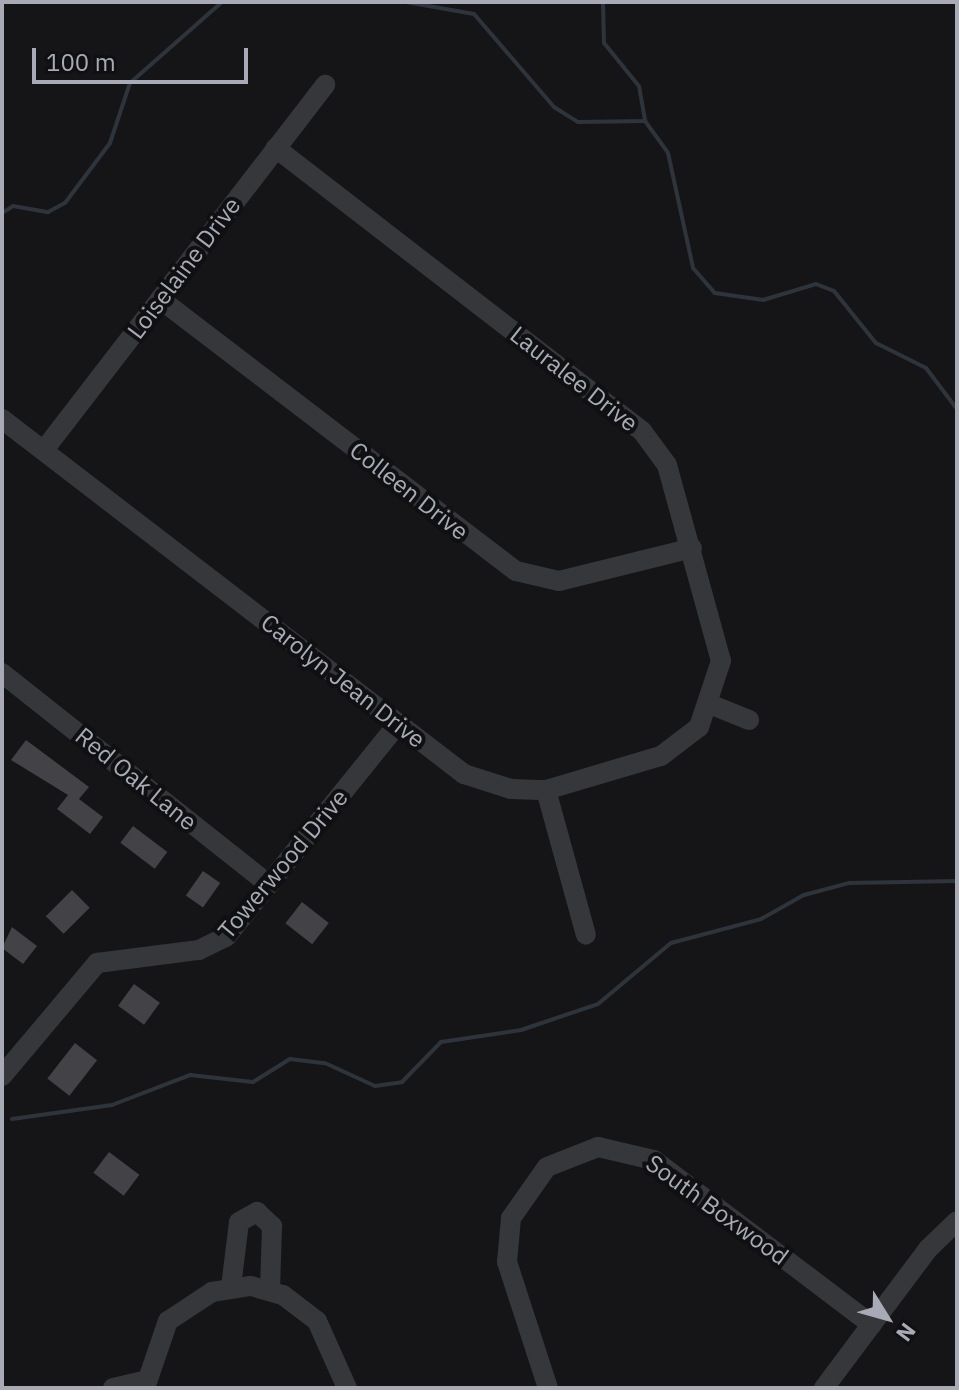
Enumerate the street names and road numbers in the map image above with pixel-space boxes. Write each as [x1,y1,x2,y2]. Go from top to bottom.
street label: Loiselaine Drive [121,192,247,344]
street label: Lauralee Drive [504,320,644,438]
street label: Colleen Drive [344,436,474,546]
street label: Carolyn Jean Drive [255,608,431,754]
street label: Red Oak Lane [70,721,202,837]
street label: Towerwood Drive [212,783,354,945]
street label: South Boxwood [640,1149,794,1271]

